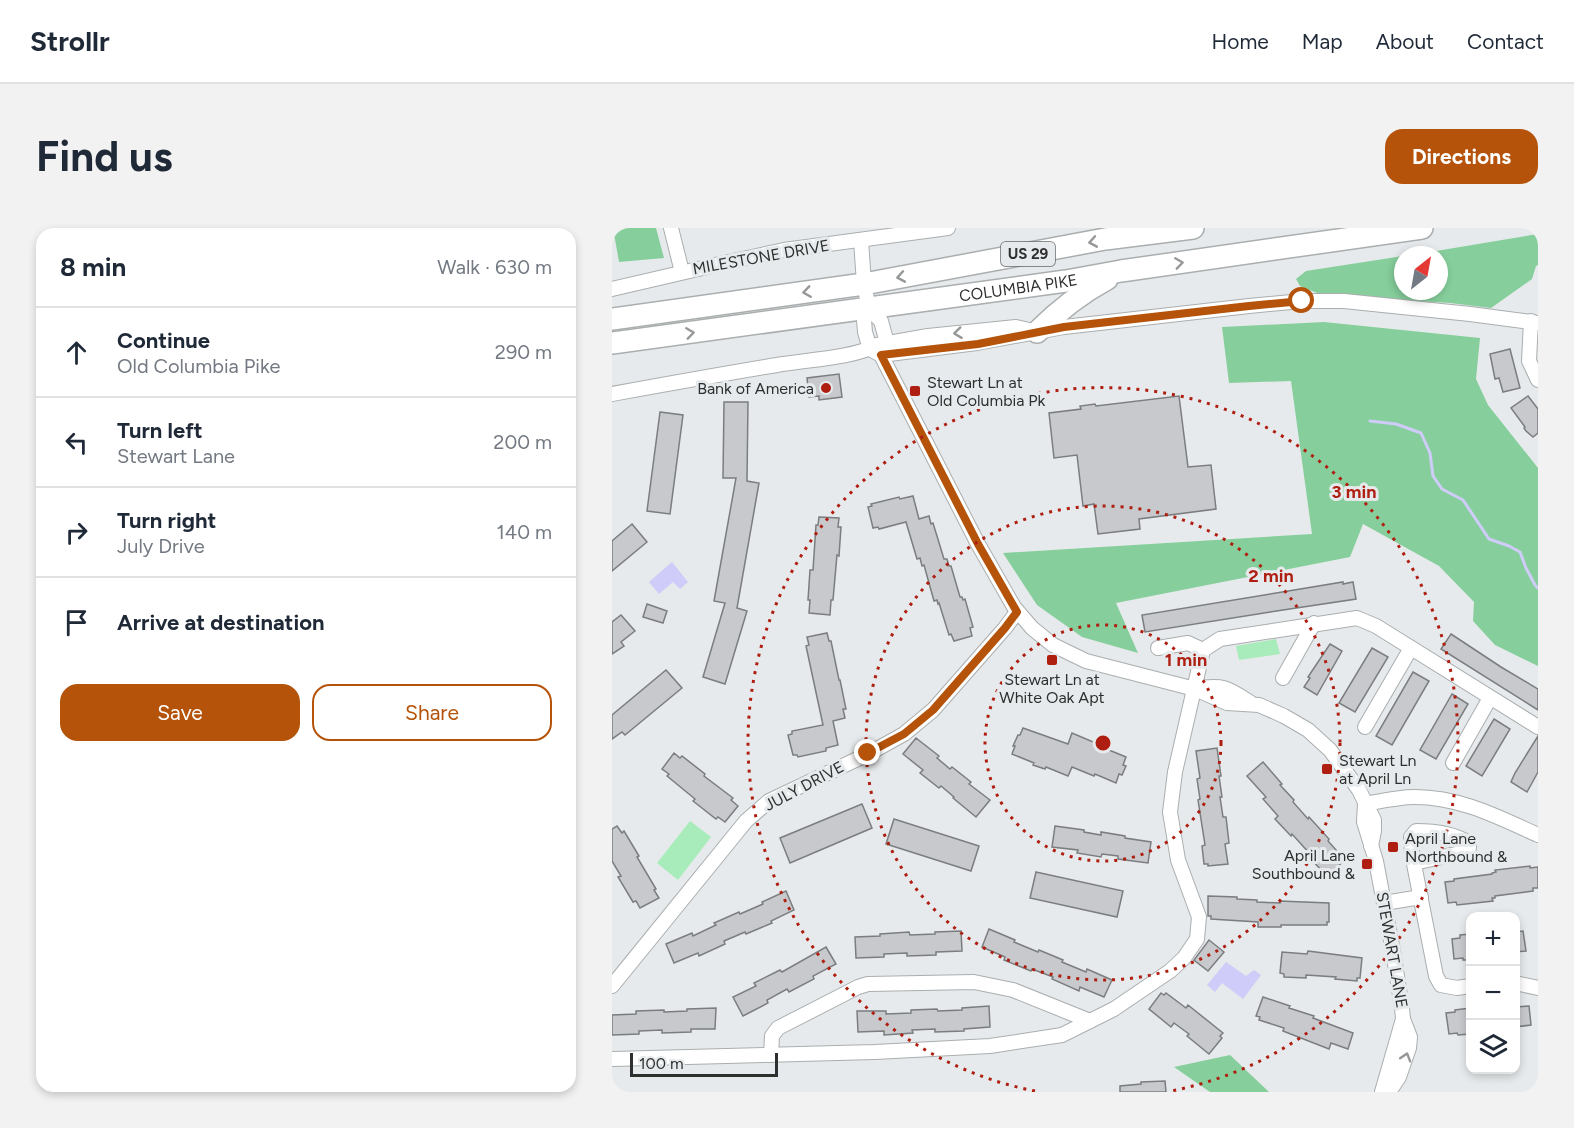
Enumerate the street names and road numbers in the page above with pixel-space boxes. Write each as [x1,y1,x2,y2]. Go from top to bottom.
street label: MILESTONE DRIVE [691,236,831,278]
road number: US 29 [1001,242,1055,266]
street label: COLUMBIA PIKE [958,270,1079,305]
street label: JULY DRIVE [761,757,847,815]
street label: STEWART LANE [1372,890,1412,1010]

